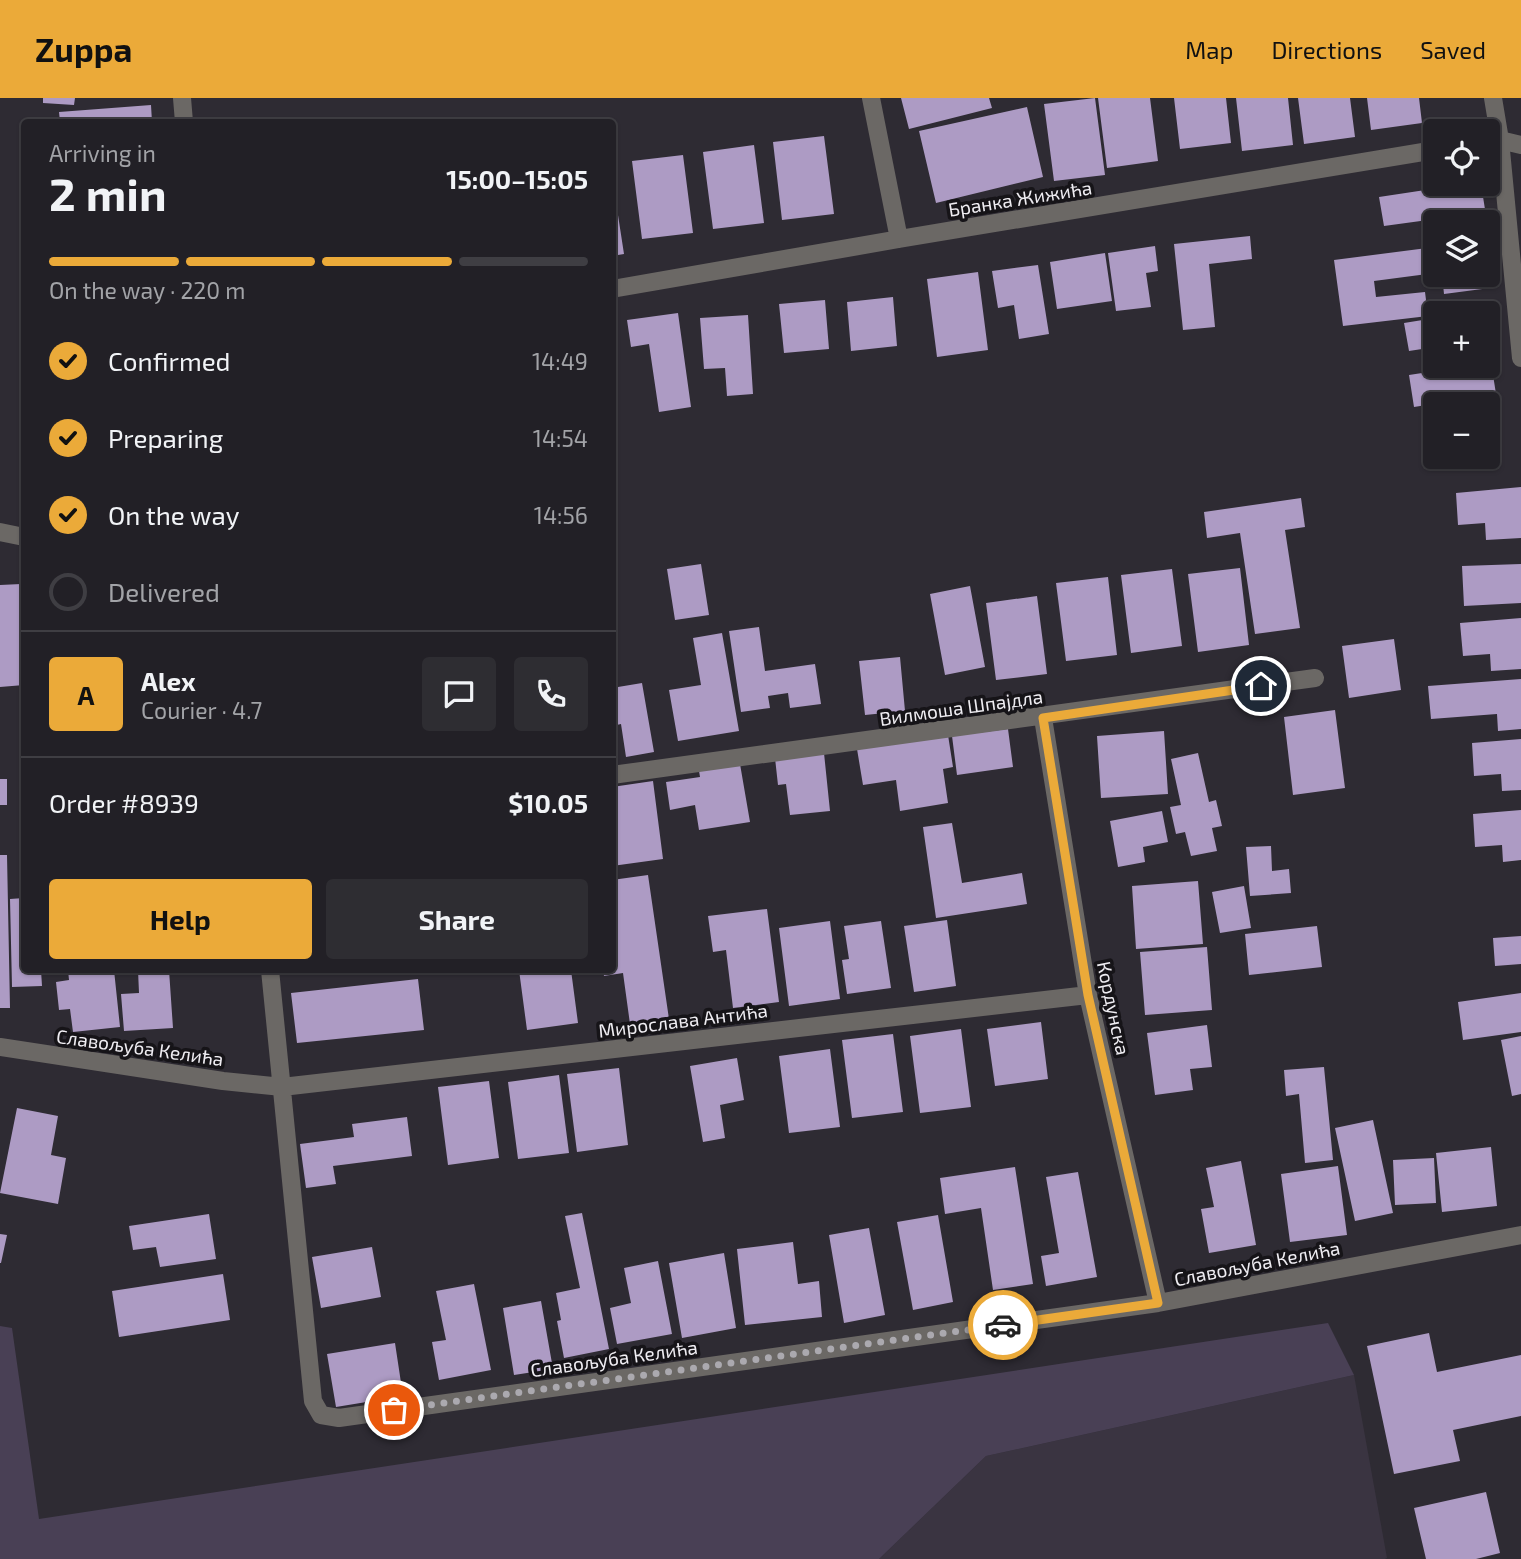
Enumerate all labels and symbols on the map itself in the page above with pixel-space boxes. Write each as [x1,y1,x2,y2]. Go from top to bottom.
street label: Бранка Жижића [947,175,1093,221]
pin [1231,656,1291,716]
street label: Вилмоша Шпајдла [878,684,1044,730]
street label: Кордунска [1092,959,1135,1057]
street label: Мирослава Антића [597,998,769,1042]
street label: Славољуба Келића [55,1024,225,1071]
street label: Славољуба Келића [1172,1236,1342,1291]
courier [968,1290,1038,1360]
street label: Славољуба Келића [529,1335,699,1382]
pin [364,1380,424,1440]

